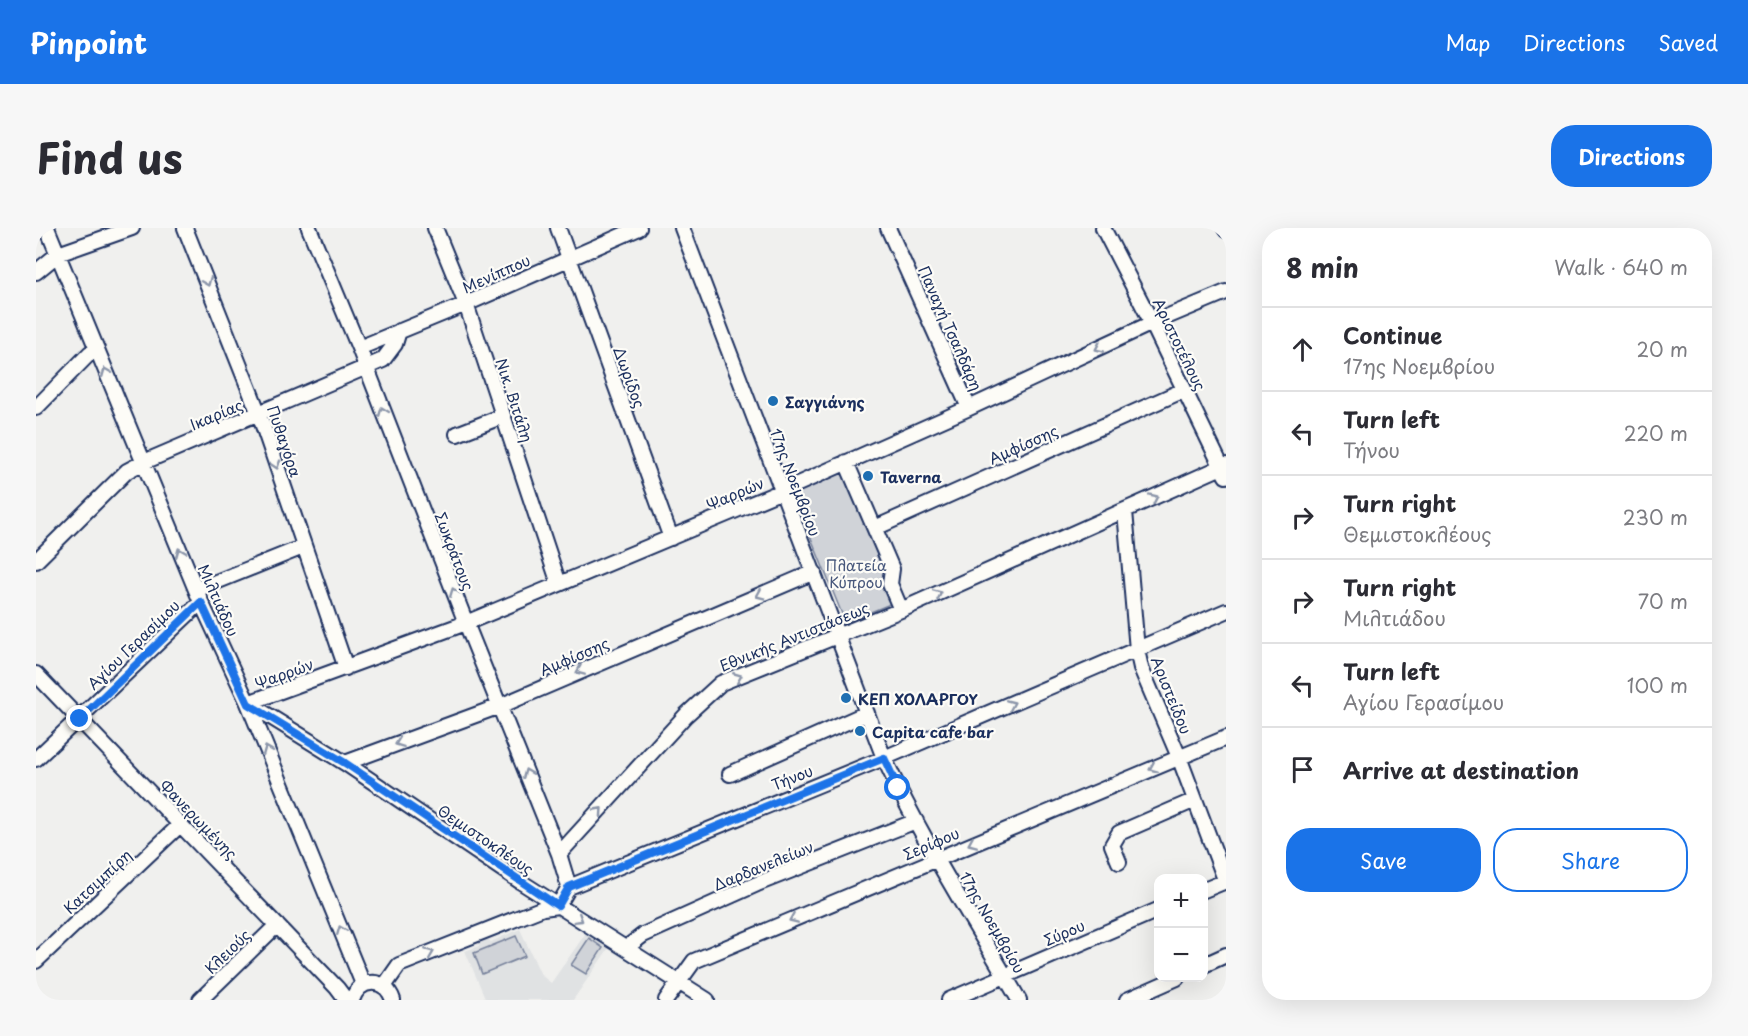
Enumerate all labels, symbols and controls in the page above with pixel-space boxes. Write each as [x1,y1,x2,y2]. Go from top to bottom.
text: Pinpoint [30,21,147,64]
text: Map [1445,26,1490,58]
text: Directions [1523,26,1625,58]
text: Saved [1658,26,1718,58]
text: Find us [36,125,183,188]
button: Directions [1551,125,1712,187]
street label: Μενίππου [458,248,534,298]
text: 8 min [1286,248,1359,287]
text: Walk · 640 m [1554,252,1688,282]
street label: Παναγή Τσαλδάρη [913,262,989,394]
one-way arrow [200,276,212,287]
street label: Αριστοτέλους [1148,294,1212,394]
text: Continue [1343,318,1442,351]
icon: ahead [1286,333,1319,366]
text: 20 m [1636,334,1688,364]
one-way arrow [1095,340,1106,352]
street label: Δωρίδος [608,343,652,411]
text: 17ης Νοεμβρίου [1343,351,1495,381]
street label: Νικ. Βιτάλη [491,355,539,445]
one-way arrow [101,367,113,378]
place label: Σαγγιάνης [785,390,865,413]
street label: Ικαρίας [186,392,246,435]
marker: Σαγγιάνης [766,394,780,408]
street label: Πυθαγόρα [262,402,308,480]
text: Turn left [1343,402,1440,435]
one-way arrow [378,406,390,417]
icon: left [1286,417,1319,450]
street label: Αμφίσσης [985,418,1062,469]
text: 220 m [1624,418,1688,448]
street label: 17ης Νοεμβρίου [765,425,827,539]
text: Τήνου [1343,435,1400,465]
one-way arrow [269,459,281,470]
place label: Taverna [880,465,942,488]
marker: Taverna [861,469,875,483]
street label: Ψαρρών [702,471,768,515]
text: Turn right [1343,486,1456,519]
one-way arrow [1148,493,1159,505]
icon: right [1286,501,1319,534]
text: 230 m [1623,502,1688,532]
street label: Σωκράτους [430,509,481,594]
text: Θεμιστοκλέους [1343,519,1491,549]
one-way arrow [175,547,187,558]
park label: Πλατεία Κύπρου [825,553,887,593]
street label: Μιλτιάδου [193,560,245,640]
text: Turn right [1343,570,1456,603]
icon: right [1286,585,1319,618]
text: 70 m [1638,586,1688,616]
one-way arrow [448,588,461,598]
one-way arrow [755,588,766,600]
one-way arrow [931,589,942,601]
street label: Αγίου Γερασίμου [82,594,184,694]
street label: Εθνικής Αντιστάσεως [716,595,873,677]
text: Μιλτιάδου [1343,603,1446,633]
street label: Αμφίσσης [536,631,613,681]
street label: Ψαρρών [251,652,317,694]
street label: Αριστείδου [1146,653,1198,737]
text: Turn left [1343,654,1440,687]
one-way arrow [576,664,587,676]
icon: left [1286,669,1319,702]
text: 100 m [1627,670,1688,700]
one-way arrow [732,672,743,684]
place label: ΚΕΠ ΧΟΛΑΡΓΟΥ [858,687,979,710]
text: Αγίου Γερασίμου [1343,687,1504,717]
marker: ΚΕΠ ΧΟΛΑΡΓΟΥ [839,691,853,705]
one-way arrow [1004,699,1015,711]
route end [66,705,92,731]
place label: Capita cafe bar [872,720,994,743]
marker: Capita cafe bar [853,724,867,738]
one-way arrow [394,736,405,748]
one-way arrow [262,745,274,756]
icon: arrive [1286,753,1319,786]
text: Arrive at destination [1343,753,1579,786]
street label: Τήνου [768,758,816,796]
one-way arrow [1148,761,1159,773]
one-way arrow [522,768,534,779]
street label: Φανερωμένης [155,774,243,864]
route start [884,774,910,800]
street label: Θεμιστοκλέους [433,798,539,880]
one-way arrow [592,807,603,817]
street label: Σερίφου [899,821,963,865]
button: Save [1286,828,1481,892]
button: Share [1493,828,1688,892]
street label: Δαρδανελείων [709,834,817,896]
one-way arrow [968,836,979,848]
street label: Κατσιμπίρη [58,843,136,919]
street label: 17ης Νοεμβρίου [955,867,1031,977]
map controls [1154,874,1208,982]
button: + [1154,874,1208,928]
one-way arrow [572,911,583,922]
one-way arrow [788,912,799,924]
street label: Σύρου [1040,913,1088,951]
street label: Κλειούς [199,923,255,979]
one-way arrow [336,926,348,937]
button: − [1154,928,1208,982]
one-way arrow [425,947,435,960]

